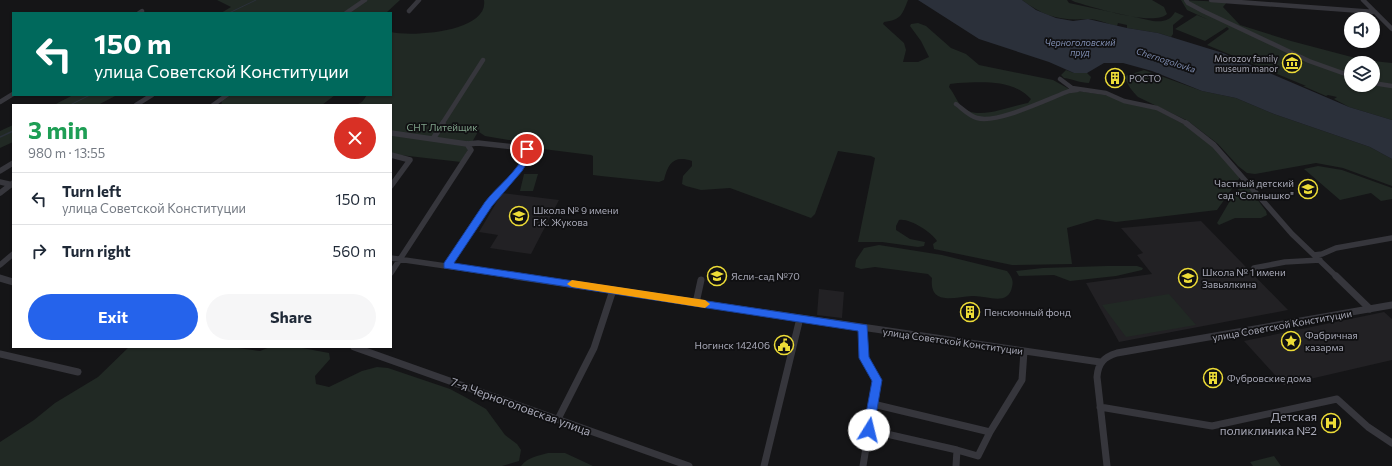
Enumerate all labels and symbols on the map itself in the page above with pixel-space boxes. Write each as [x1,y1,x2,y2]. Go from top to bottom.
water label: Черноголовский пруд [1045,37,1116,58]
water label: Chernogolovka [1135,45,1197,75]
museum icon: Morozov family museum manor [1281,52,1303,74]
place label: Morozov family museum manor [1214,53,1278,74]
building icon: РОСТО [1104,67,1126,89]
place label: РОСТО [1129,73,1161,84]
park label: СНТ Литейщик [406,121,478,133]
pin [510,132,544,166]
place label: Частный детский сад "Солнышко" [1214,177,1294,201]
school or university icon: Частный детский сад "Солнышко" [1297,178,1319,200]
place label: Школа № 9 имени Г.К. Жукова [533,204,619,228]
school or university icon: Школа № 9 имени Г.К. Жукова [508,205,530,227]
school or university icon: Ясли-сад №70 [706,265,728,287]
place label: Школа № 1 имени Завьялкина [1202,266,1286,290]
school or university icon: Школа № 1 имени Завьялкина [1177,267,1199,289]
place label: Ясли-сад №70 [731,270,800,282]
building icon: Пенсионный фонд [959,301,981,323]
place label: Пенсионный фонд [984,306,1071,318]
street label: улица Советской Конституции [1211,307,1353,343]
street label: улица Советской Конституции [882,325,1024,357]
place label: Фабричная казарма [1305,329,1358,353]
place icon: Фабричная казарма [1280,330,1302,352]
public building icon: Ногинск 142406 [773,334,795,356]
place label: Ногинск 142406 [694,339,770,351]
building icon: Фубровские дома [1202,367,1224,389]
place label: Фубровские дома [1227,372,1311,384]
street label: 7-я Черноголовская улица [449,374,593,438]
position arrow [848,409,890,451]
place label: Детская поликлиника №2 [1220,409,1317,437]
hospital icon: Детская поликлиника №2 [1320,412,1342,434]

